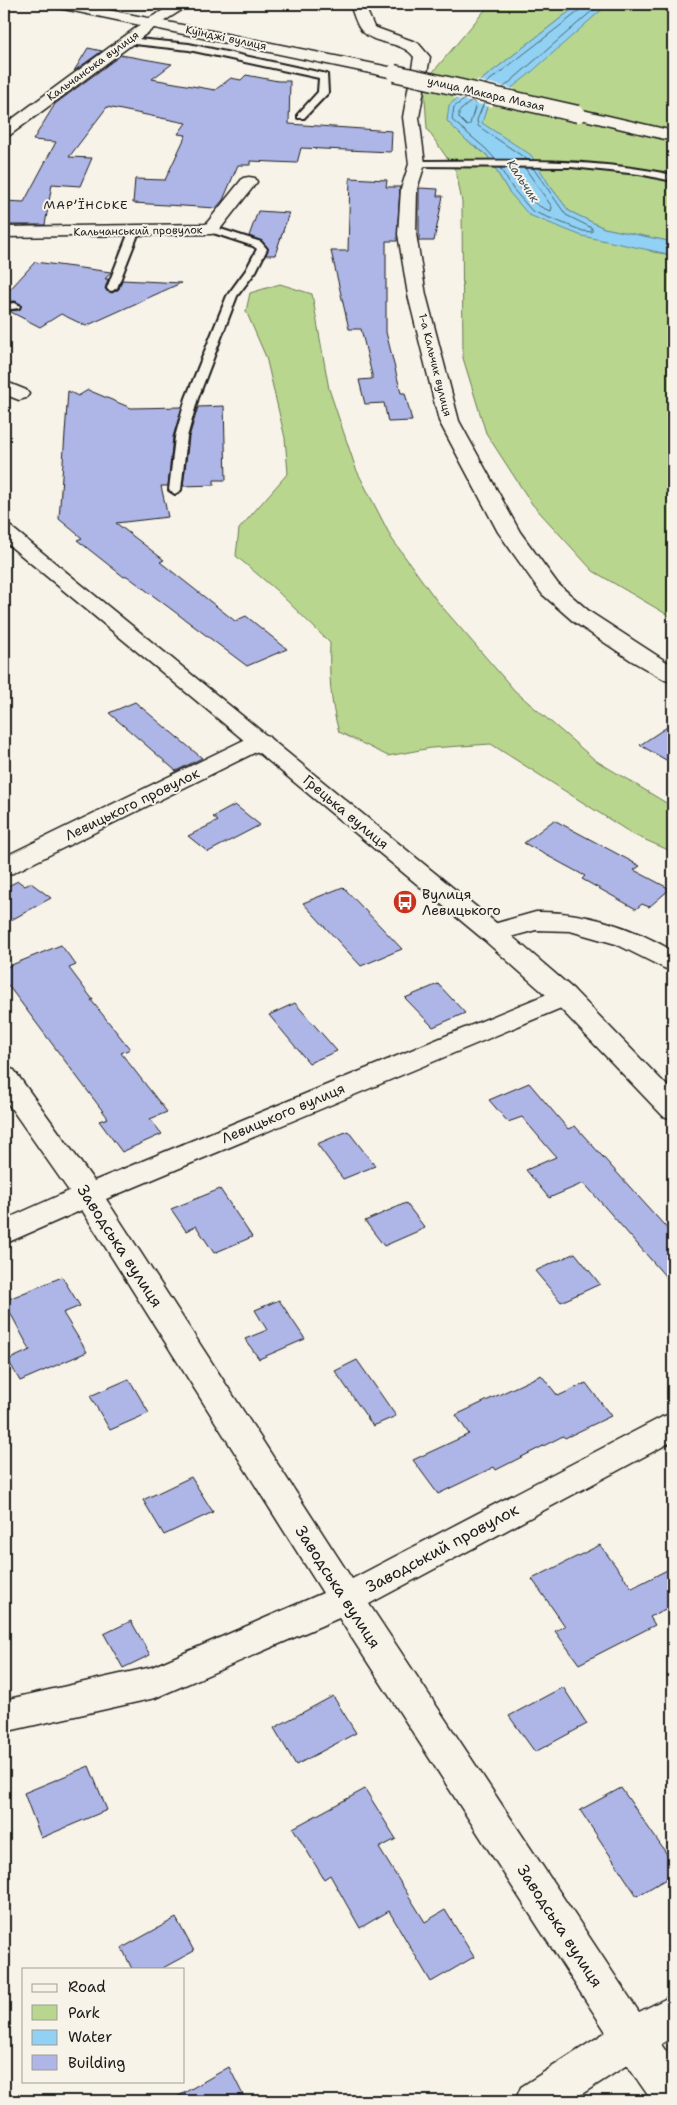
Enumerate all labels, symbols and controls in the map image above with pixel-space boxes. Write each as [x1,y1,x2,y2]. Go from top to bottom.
street label: Куїнджі вулиця [184,22,268,54]
street label: Кальчанська вулиця [44,28,142,104]
street label: улица Макара Мазая [426,73,546,115]
water label: Кальчик [503,156,543,206]
district label: МАР’ЇНСЬКЕ [43,197,129,213]
street label: Кальчанський провулок [73,222,203,240]
street label: 1-а Кальчик вулиця [415,312,455,418]
street label: Левицького провулок [62,763,203,844]
street label: Грецька вулиця [299,771,393,853]
place label: Вулиця Левицького [422,885,501,919]
bus stop icon: Вулиця Левицького [392,889,418,915]
street label: Левицького вулиця [219,1079,347,1147]
street label: Заводська вулиця [72,1181,168,1311]
street label: Заводський провулок [362,1499,522,1597]
street label: Заводська вулиця [290,1522,386,1652]
street label: Заводська вулиця [512,1861,608,1991]
legend [22,1968,185,2082]
text: Road [68,1977,106,1997]
text: Park [68,2003,100,2023]
text: Water [68,2027,112,2047]
text: Building [68,2053,125,2073]

